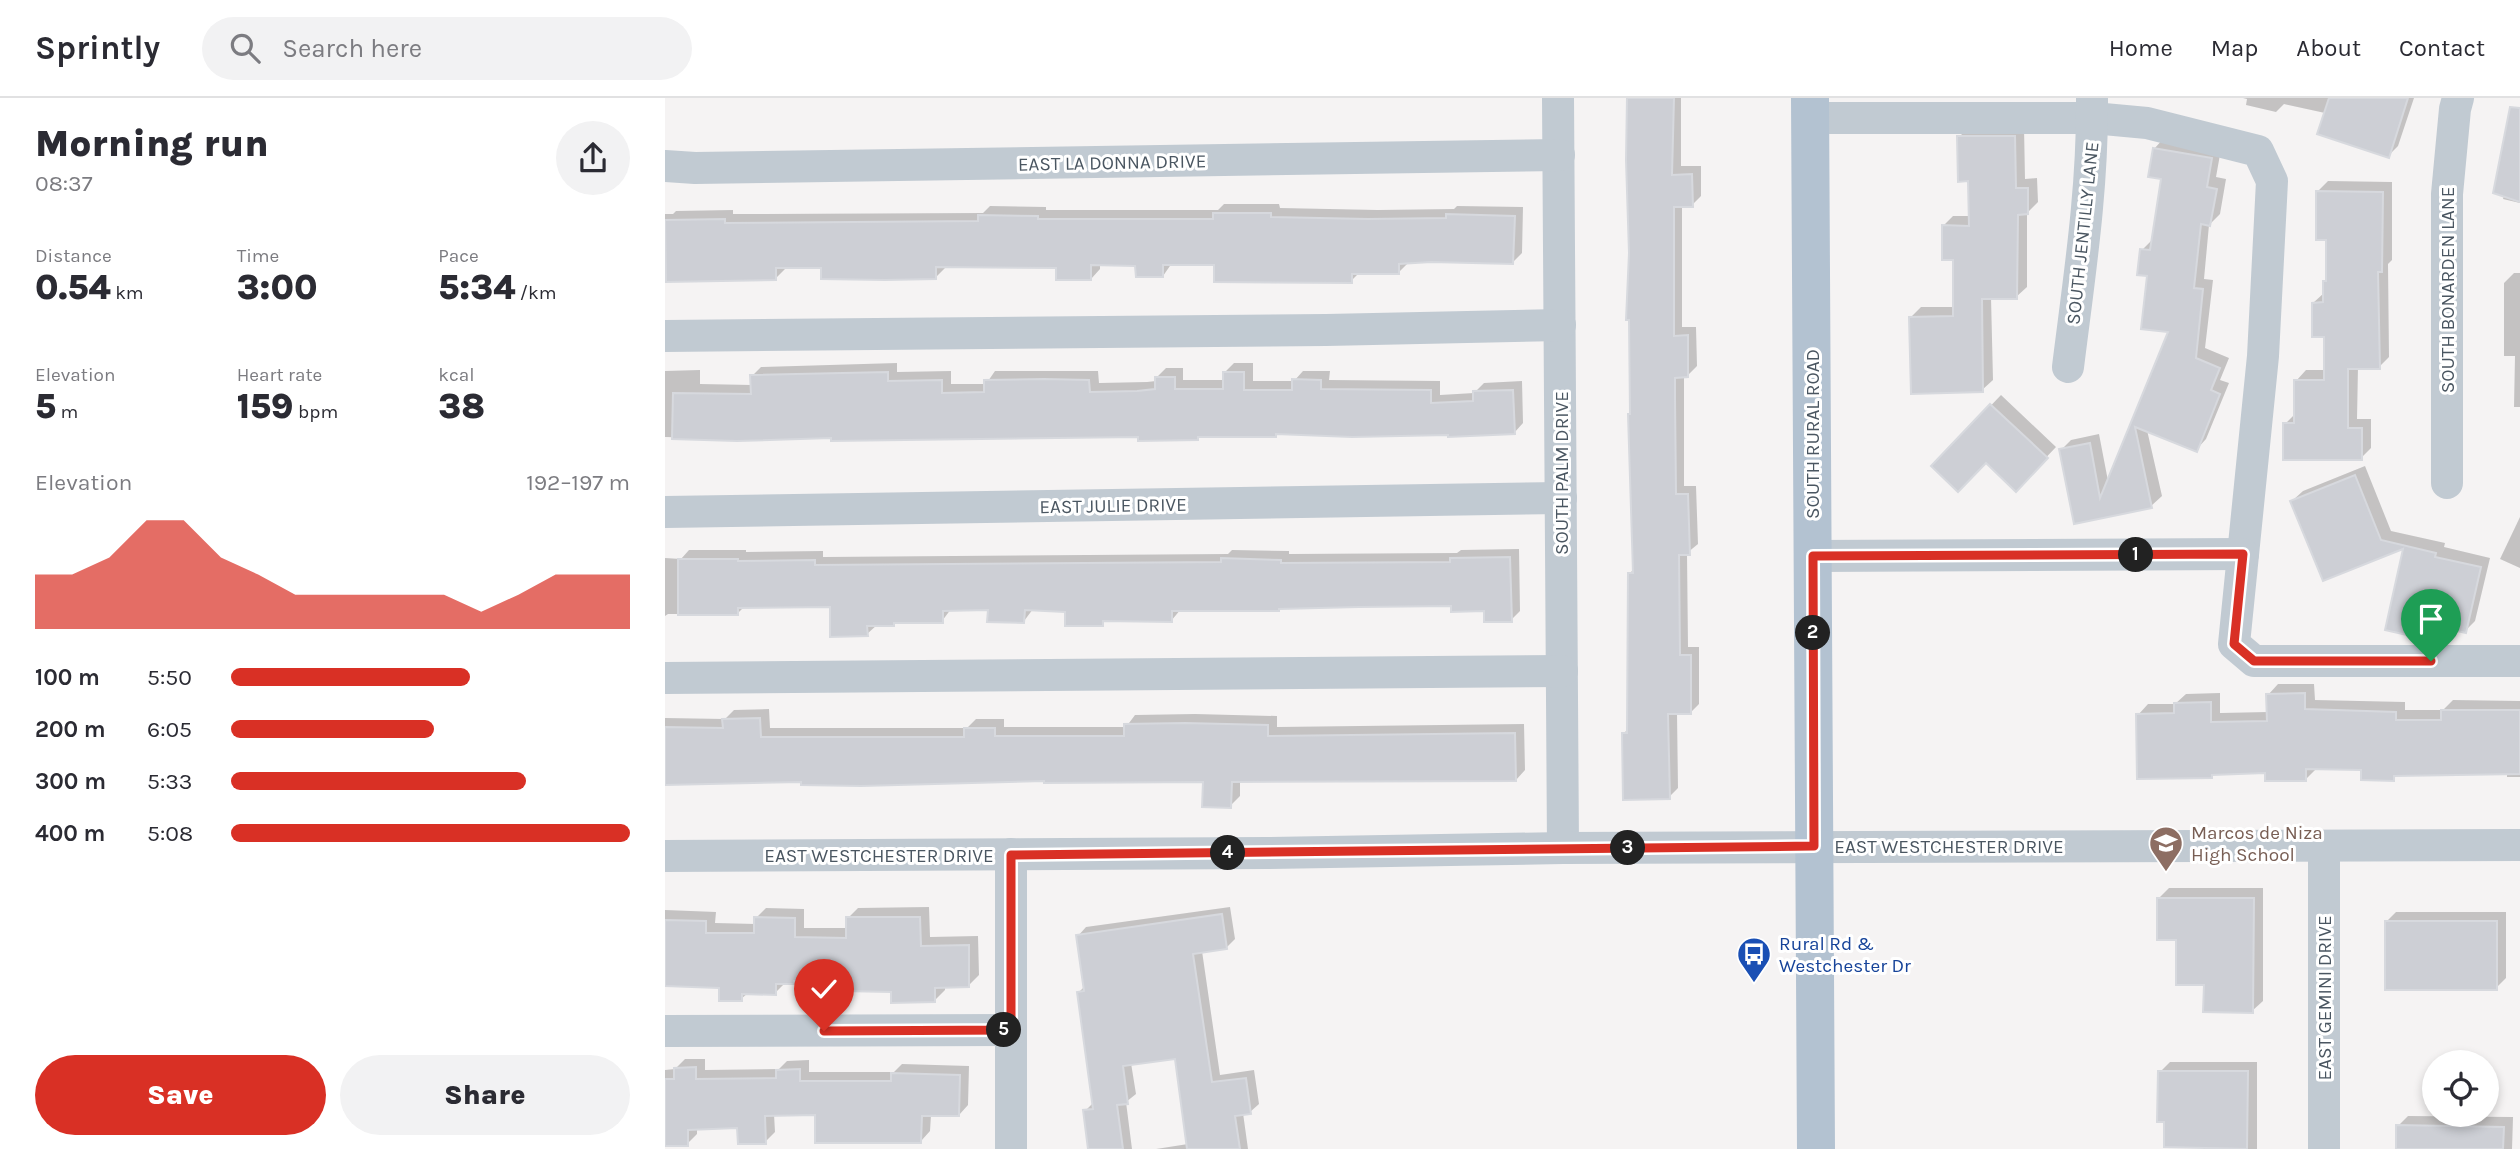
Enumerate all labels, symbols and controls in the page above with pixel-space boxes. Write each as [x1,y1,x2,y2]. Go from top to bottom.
search box [202,17,692,80]
text: Sprintly [35,29,160,67]
icon: search [226,29,264,67]
text: Search here [282,33,422,64]
text: Home [2109,34,2173,62]
text: Map [2211,34,2258,62]
text: About [2296,34,2361,62]
text: Contact [2399,34,2485,62]
text: Morning run [35,121,269,166]
button: share [556,121,630,195]
street label: SOUTH JENTILLY LANE [2062,140,2104,326]
street label: EAST LA DONNA DRIVE [1018,150,1206,176]
text: 08:37 [35,170,92,197]
street label: SOUTH BONARDEN LANE [2437,187,2459,393]
text: Distance [35,245,112,267]
text: Time [237,245,279,267]
text: Pace [438,245,479,267]
text: 0.54 [35,267,111,308]
text: 3:00 [237,267,318,308]
text: 5:34 [438,267,515,308]
text: km [111,282,144,304]
text: /km [515,282,557,304]
street label: SOUTH RURAL ROAD [1802,349,1824,519]
text: Elevation [35,364,115,386]
text: Heart rate [237,364,322,386]
text: kcal [438,364,475,386]
text: 5 [35,386,56,427]
text: 159 [237,386,294,427]
text: 38 [438,386,485,427]
street label: SOUTH PALM DRIVE [1551,391,1573,555]
text: m [56,401,78,423]
text: bpm [294,401,338,423]
text: Elevation [35,469,132,496]
text: 192–197 m [526,469,630,496]
street label: EAST JULIE DRIVE [1039,494,1187,518]
pin: 1 [2119,538,2153,573]
text: 1 [2132,543,2139,565]
pin [2401,589,2461,661]
icon: arrive [2412,600,2450,638]
pin: 2 [1795,616,1831,650]
text: 2 [1807,621,1818,643]
text: 100 m [35,664,100,691]
text: 5:50 [147,664,192,691]
text: 200 m [35,716,106,743]
text: 6:05 [147,716,192,743]
text: 300 m [35,768,106,795]
text: 5:33 [147,768,192,795]
text: 400 m [35,820,105,847]
text: 5:08 [147,820,193,847]
place label: Marcos de Niza High School [2191,822,2323,866]
school or university icon: Marcos de Niza High School [2147,824,2185,873]
pin: 3 [1611,830,1646,866]
pin: 4 [1211,836,1245,870]
text: 3 [1622,836,1633,858]
street label: EAST WESTCHESTER DRIVE [1834,836,2064,858]
text: 4 [1222,841,1233,863]
street label: EAST WESTCHESTER DRIVE [764,845,994,867]
street label: EAST GEMINI DRIVE [2314,915,2336,1081]
place label: Rural Rd & Westchester Dr [1779,933,1911,977]
bus stop icon: Rural Rd & Westchester Dr [1735,935,1773,984]
pin [794,959,854,1031]
icon: check [805,970,843,1008]
pin: 5 [987,1012,1021,1048]
text: 5 [998,1018,1009,1040]
map controls [2422,1050,2499,1127]
button: locate [2422,1050,2499,1127]
button: Save [35,1055,326,1135]
button: Share [340,1055,630,1135]

